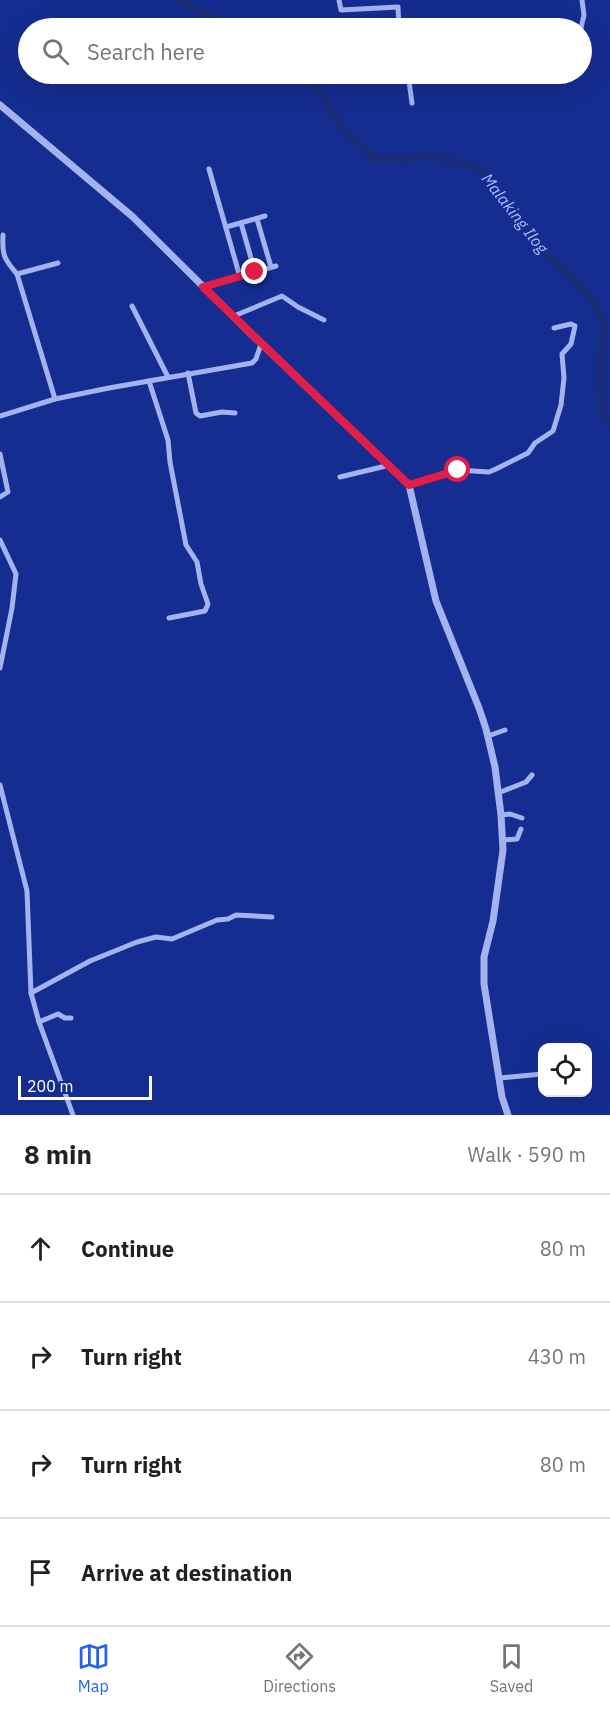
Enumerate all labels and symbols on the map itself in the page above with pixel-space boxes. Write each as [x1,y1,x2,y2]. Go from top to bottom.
water label: Malaking Ilog [477,169,553,258]
route end [241,258,267,284]
route start [444,456,470,482]
scale bar [18,1073,152,1100]

